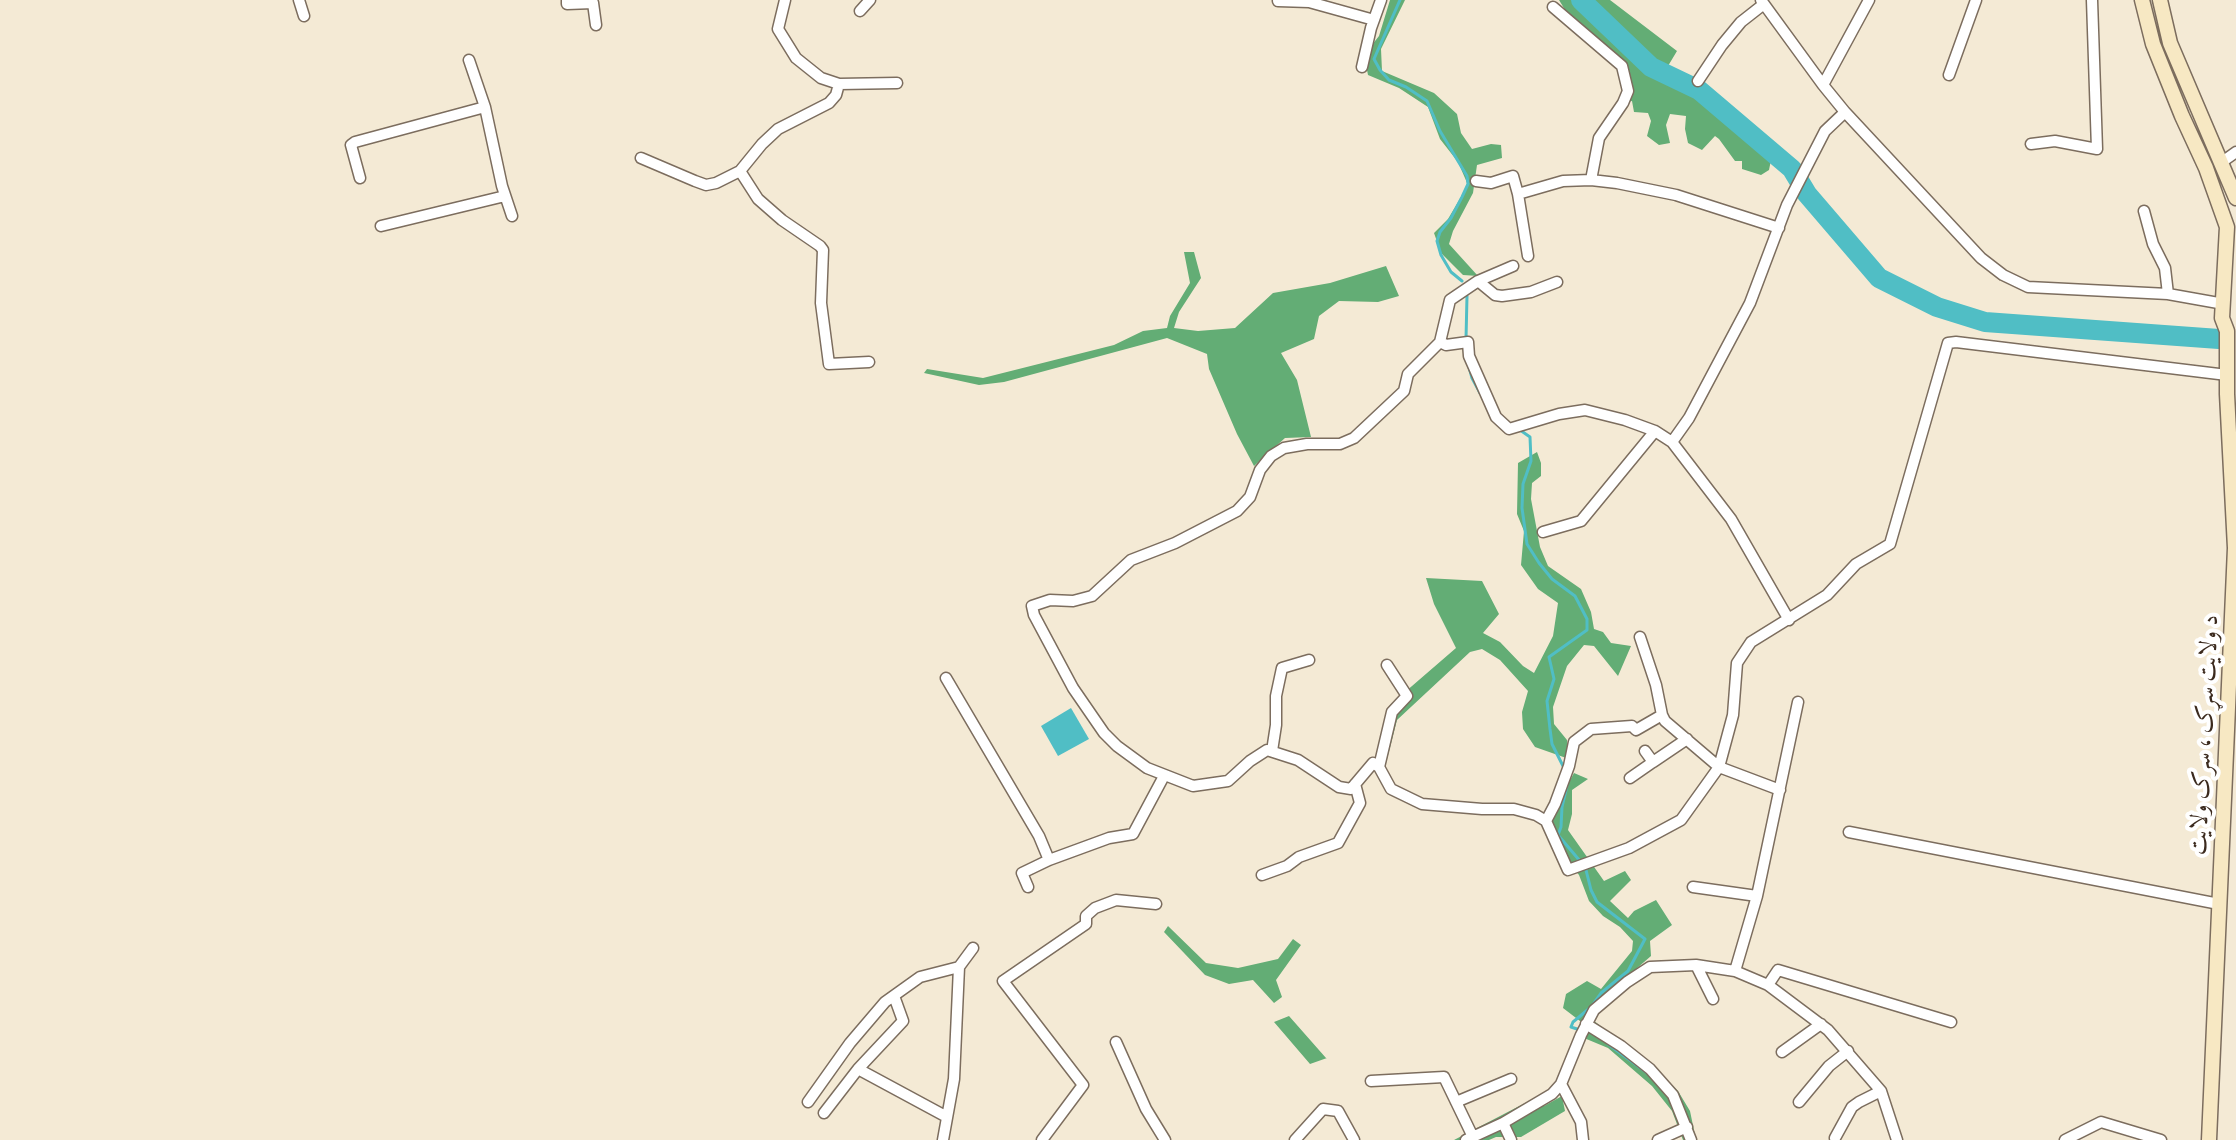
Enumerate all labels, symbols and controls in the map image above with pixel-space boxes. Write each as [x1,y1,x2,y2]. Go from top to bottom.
street label: د ولایت سړک ، سرک ولایت [2184,614,2226,856]

